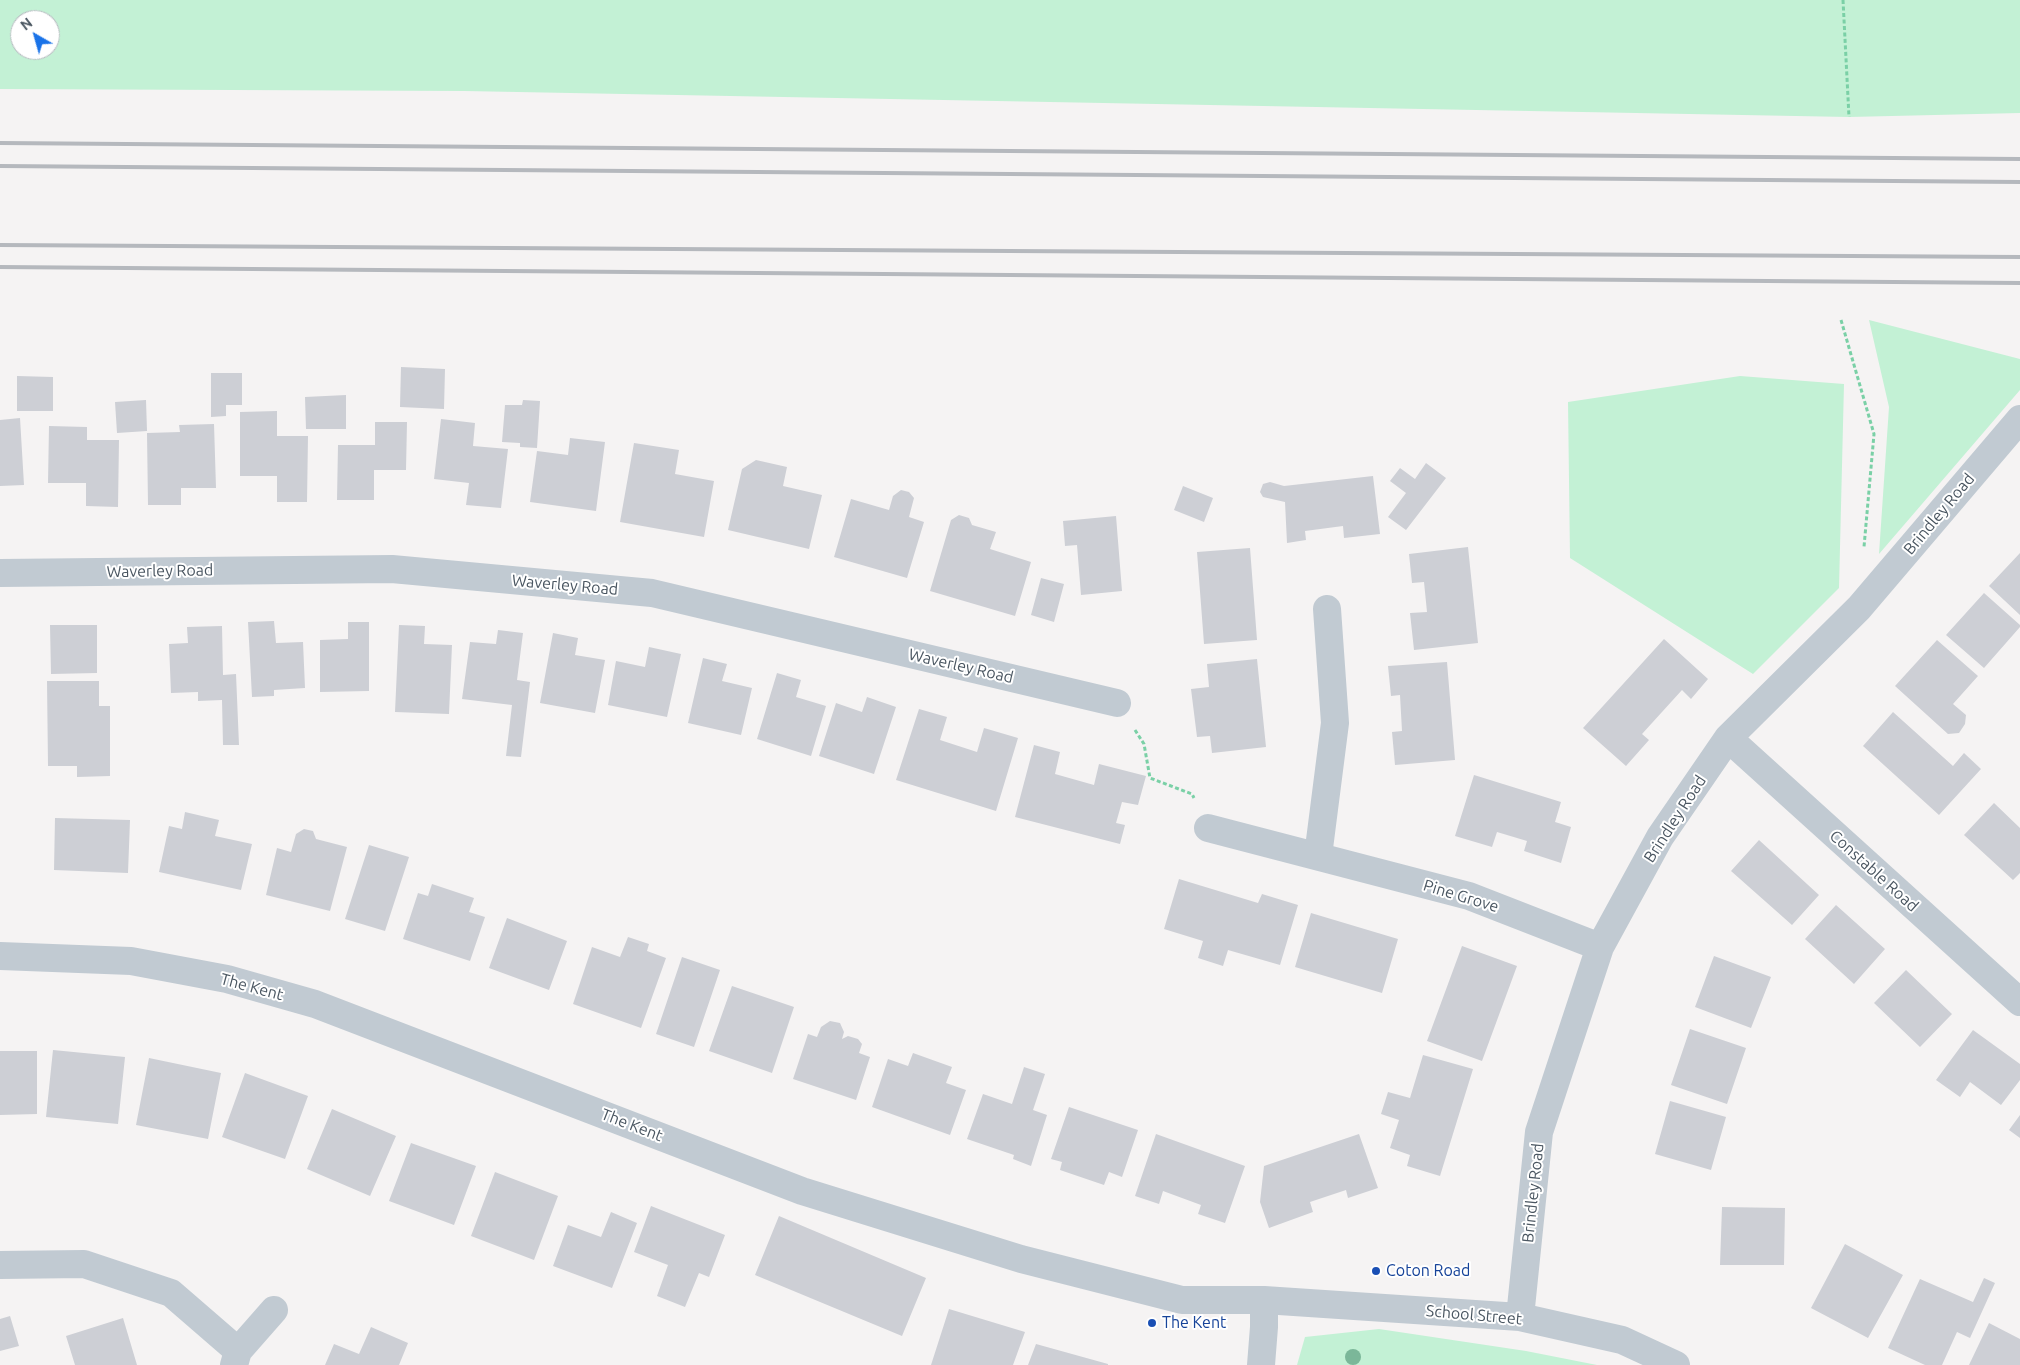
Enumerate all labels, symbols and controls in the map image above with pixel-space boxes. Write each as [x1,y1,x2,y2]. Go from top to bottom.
north arrow [10,10,60,60]
text: N [17,14,35,33]
street label: Brindley Road [1900,470,1978,558]
street label: Waverley Road [107,560,213,582]
street label: Waverley Road [511,571,619,599]
street label: Waverley Road [907,645,1015,687]
street label: Brindley Road [1640,772,1710,866]
street label: Constable Road [1826,826,1922,916]
street label: Pine Grove [1421,875,1501,917]
street label: The Kent [218,969,286,1005]
street label: The Kent [599,1105,665,1145]
street label: Brindley Road [1518,1142,1548,1244]
place label: Coton Road [1386,1261,1470,1281]
marker: Coton Road [1370,1265,1382,1277]
street label: School Street [1425,1301,1523,1329]
place label: The Kent [1162,1313,1226,1333]
marker: The Kent [1146,1317,1158,1329]

